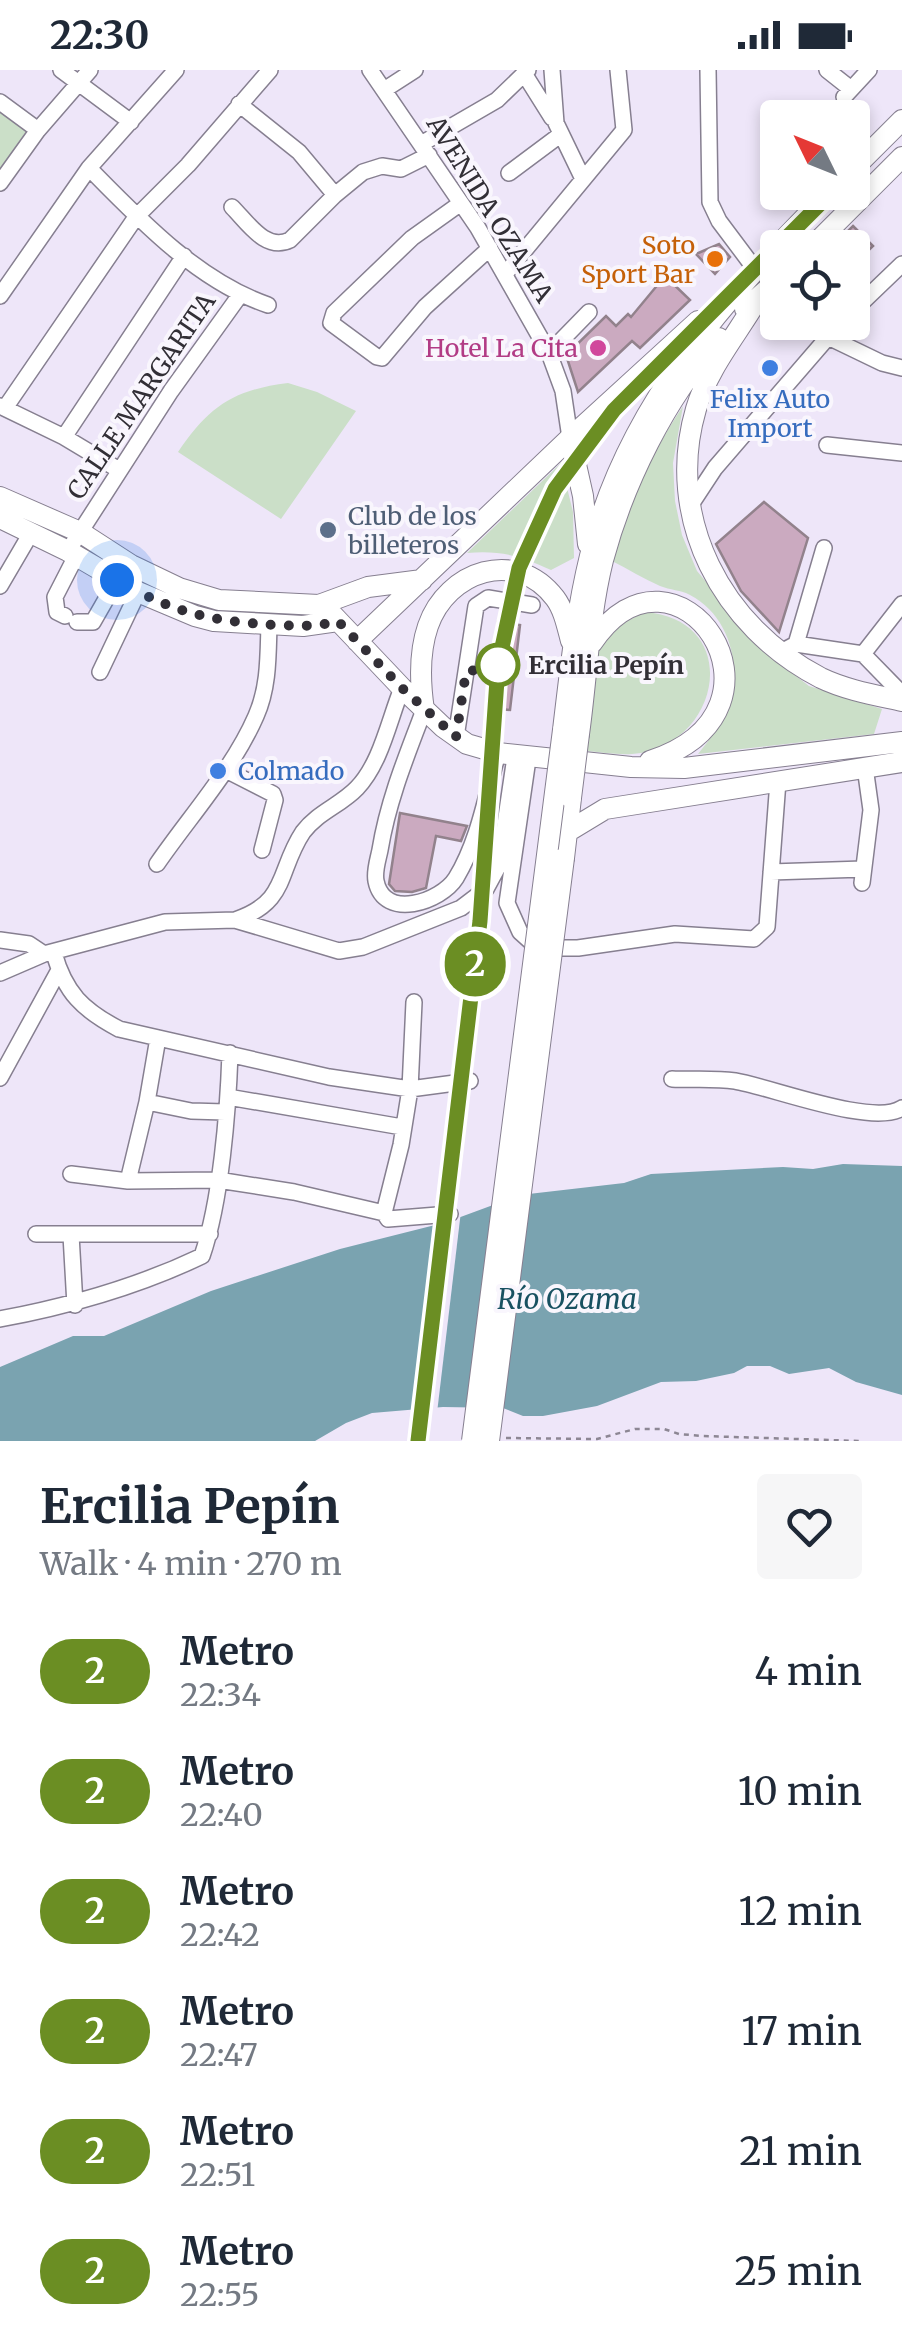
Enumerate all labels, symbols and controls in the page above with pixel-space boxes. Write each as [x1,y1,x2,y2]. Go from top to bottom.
text: 22:30 [50,12,149,59]
north arrow [760,100,870,210]
map controls [760,100,870,340]
street label: AVENIDA OZAMA [419,109,560,309]
place label: Soto Sport Bar [581,229,695,290]
button: locate [760,230,870,340]
marker: Soto Sport Bar [704,248,726,270]
street label: CALLE MARGARITA [60,286,222,505]
place label: Hotel La Cita [425,332,578,364]
marker: Hotel La Cita [587,337,609,359]
marker: Felix Auto Import [759,357,781,379]
place label: Felix Auto Import [710,383,830,444]
place label: Club de los billeteros [347,500,477,561]
marker: Club de los billeteros [317,519,339,541]
your location [92,555,142,605]
marker: Ercilia Pepín [477,644,519,686]
place label: Ercilia Pepín [528,649,684,681]
place label: Colmado [238,755,344,787]
marker: Colmado [207,760,229,782]
line badge: 2 [442,932,508,996]
text: 2 [465,942,485,986]
water label: Río Ozama [497,1281,637,1317]
button: heart [757,1474,862,1579]
text: Ercilia Pepín [40,1476,340,1536]
text: Walk · 4 min · 270 m [40,1544,342,1584]
text: Metro [180,1628,294,1675]
text: 4 min [754,1648,862,1695]
text: 2 [85,1649,105,1693]
text: 22:34 [180,1675,261,1715]
text: Metro [180,1748,294,1795]
text: 10 min [738,1768,862,1815]
text: 2 [85,1769,105,1813]
text: 22:40 [180,1795,263,1835]
text: Metro [180,1868,294,1915]
text: 12 min [739,1888,862,1935]
text: 2 [85,1889,105,1933]
text: 22:42 [180,1915,260,1955]
text: Metro [180,1988,294,2035]
text: 17 min [741,2008,862,2055]
text: 2 [85,2009,105,2053]
text: 22:47 [180,2035,258,2075]
text: Metro [180,2108,294,2155]
text: 21 min [739,2128,862,2175]
text: 2 [85,2129,105,2173]
text: 22:51 [180,2155,255,2195]
text: Metro [180,2228,294,2275]
text: 25 min [734,2248,862,2295]
text: 2 [85,2249,105,2293]
text: 22:55 [180,2275,259,2315]

